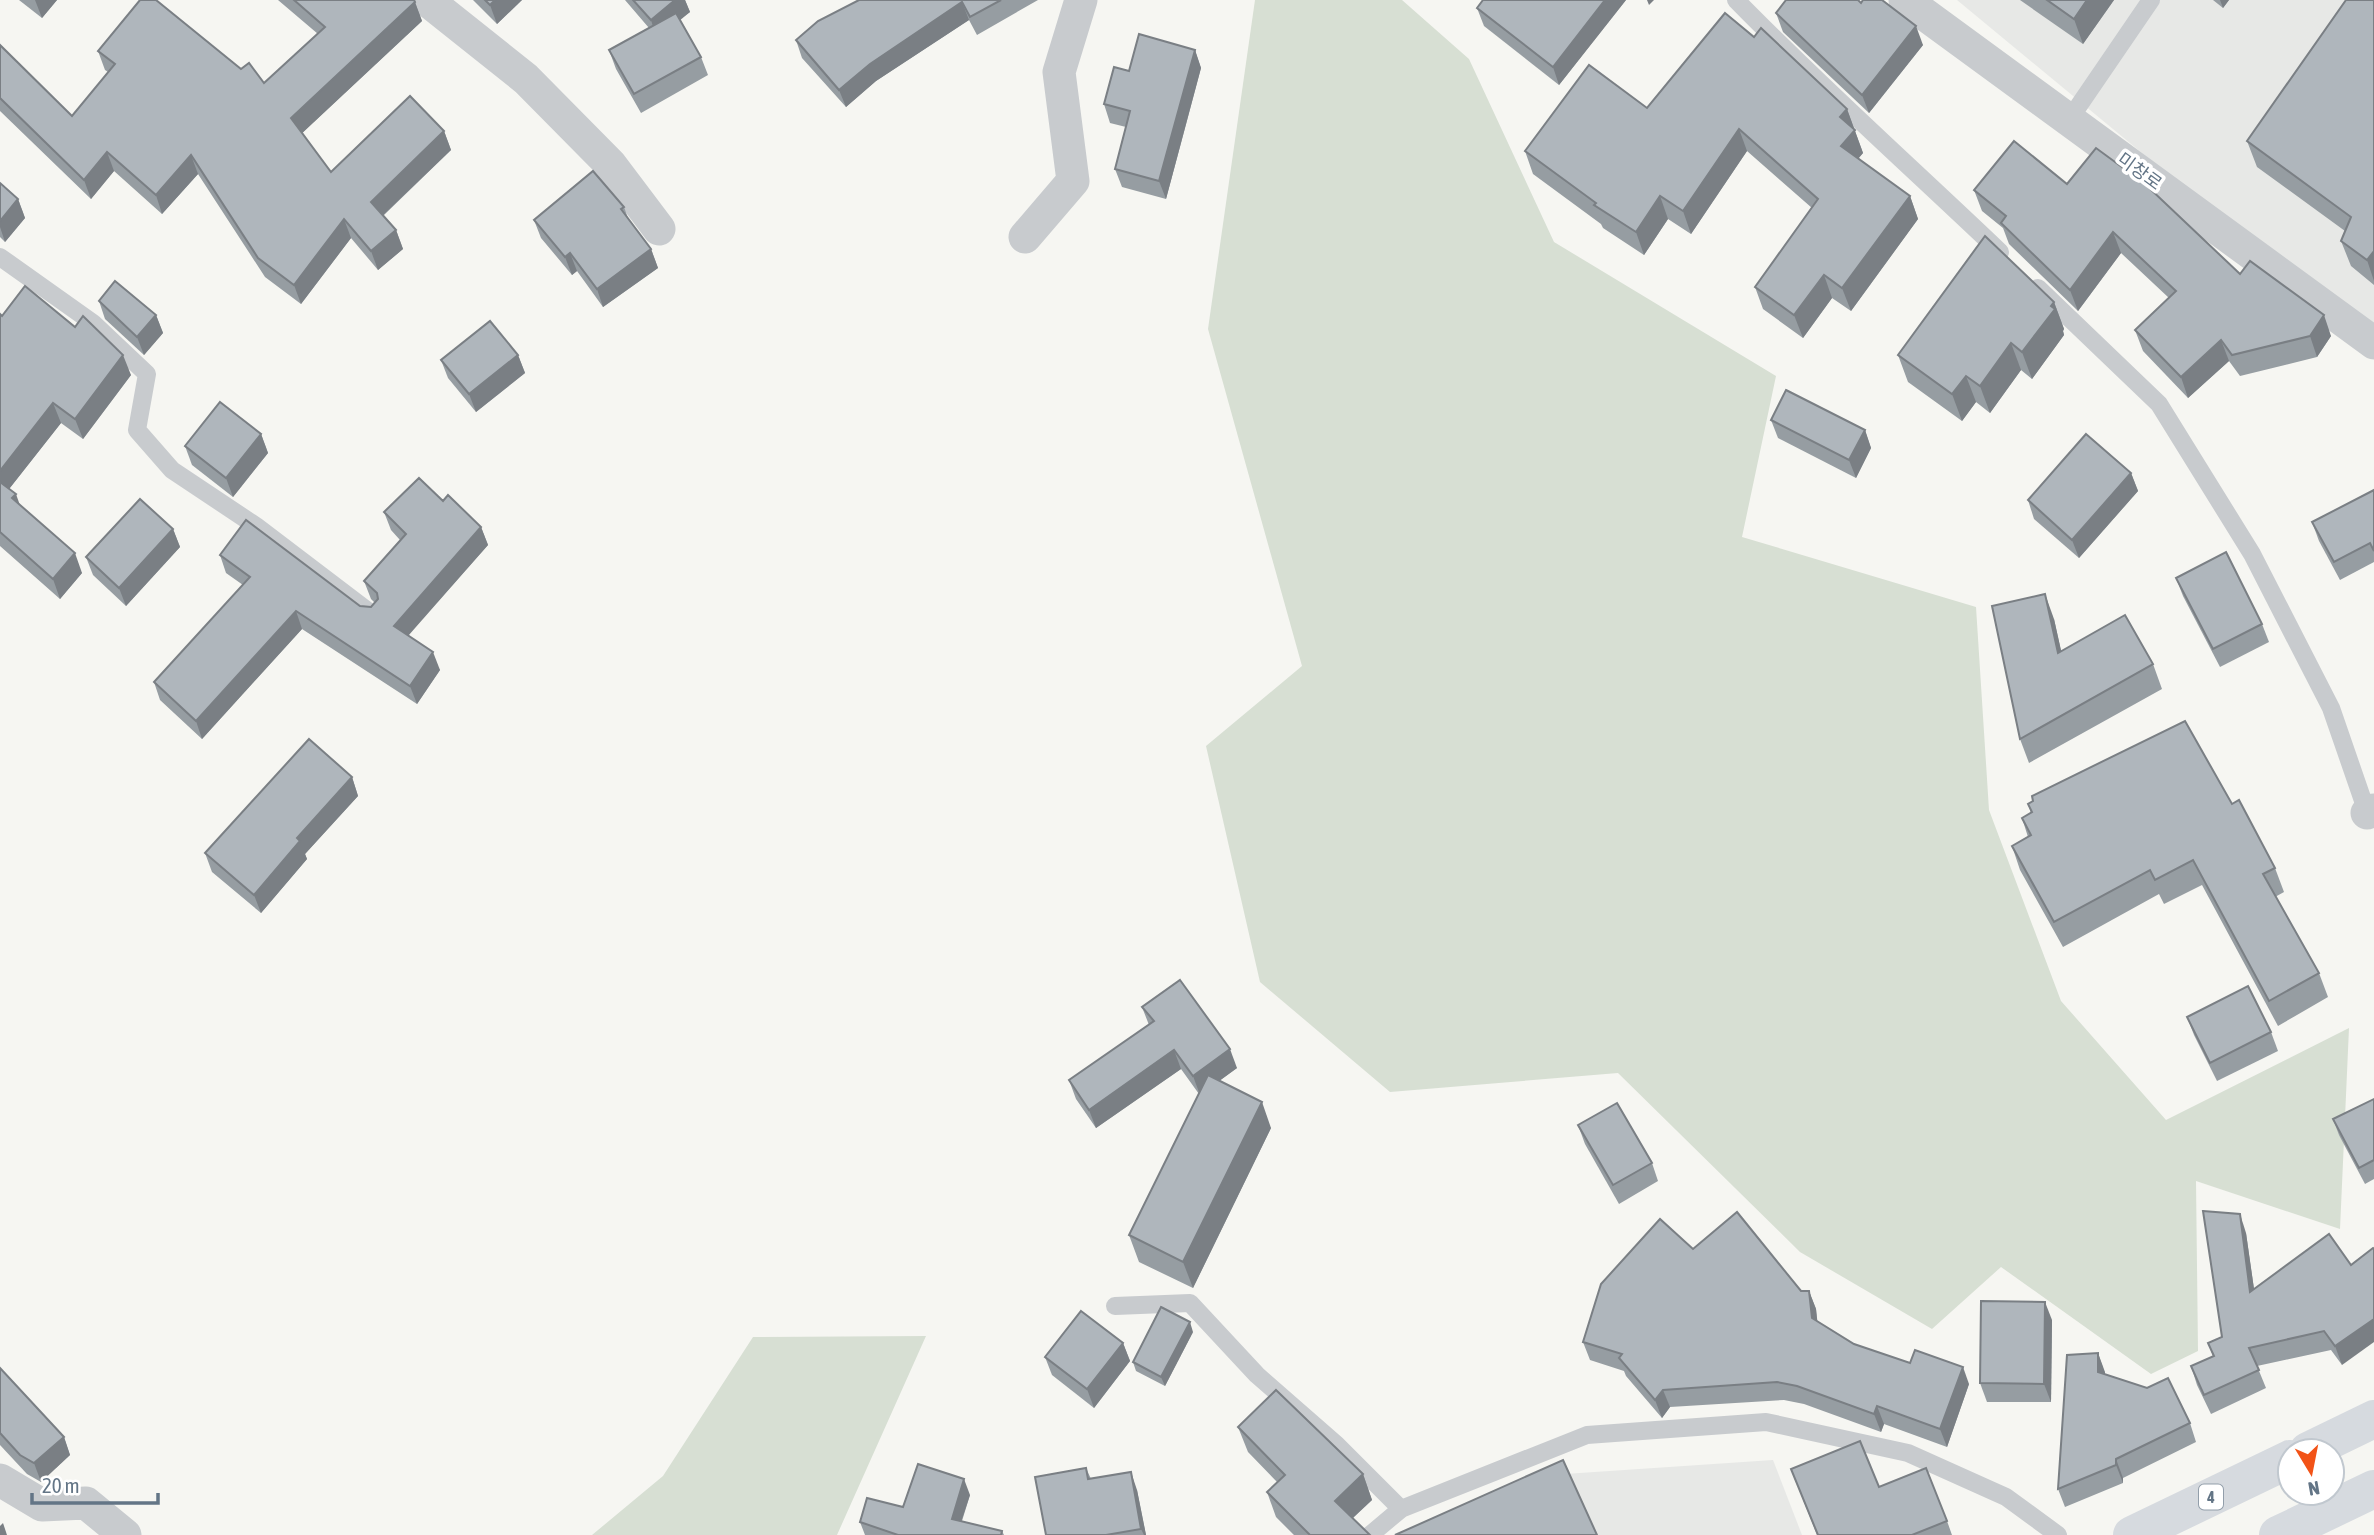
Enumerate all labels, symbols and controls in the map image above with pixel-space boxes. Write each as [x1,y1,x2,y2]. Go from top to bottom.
street label: 미창로 [2114,148,2166,194]
north arrow [2276,1437,2346,1507]
scale bar [32,1462,158,1506]
text: 20 m [42,1473,80,1497]
text: N [2307,1477,2321,1501]
road number: 4 [2199,1484,2223,1510]

